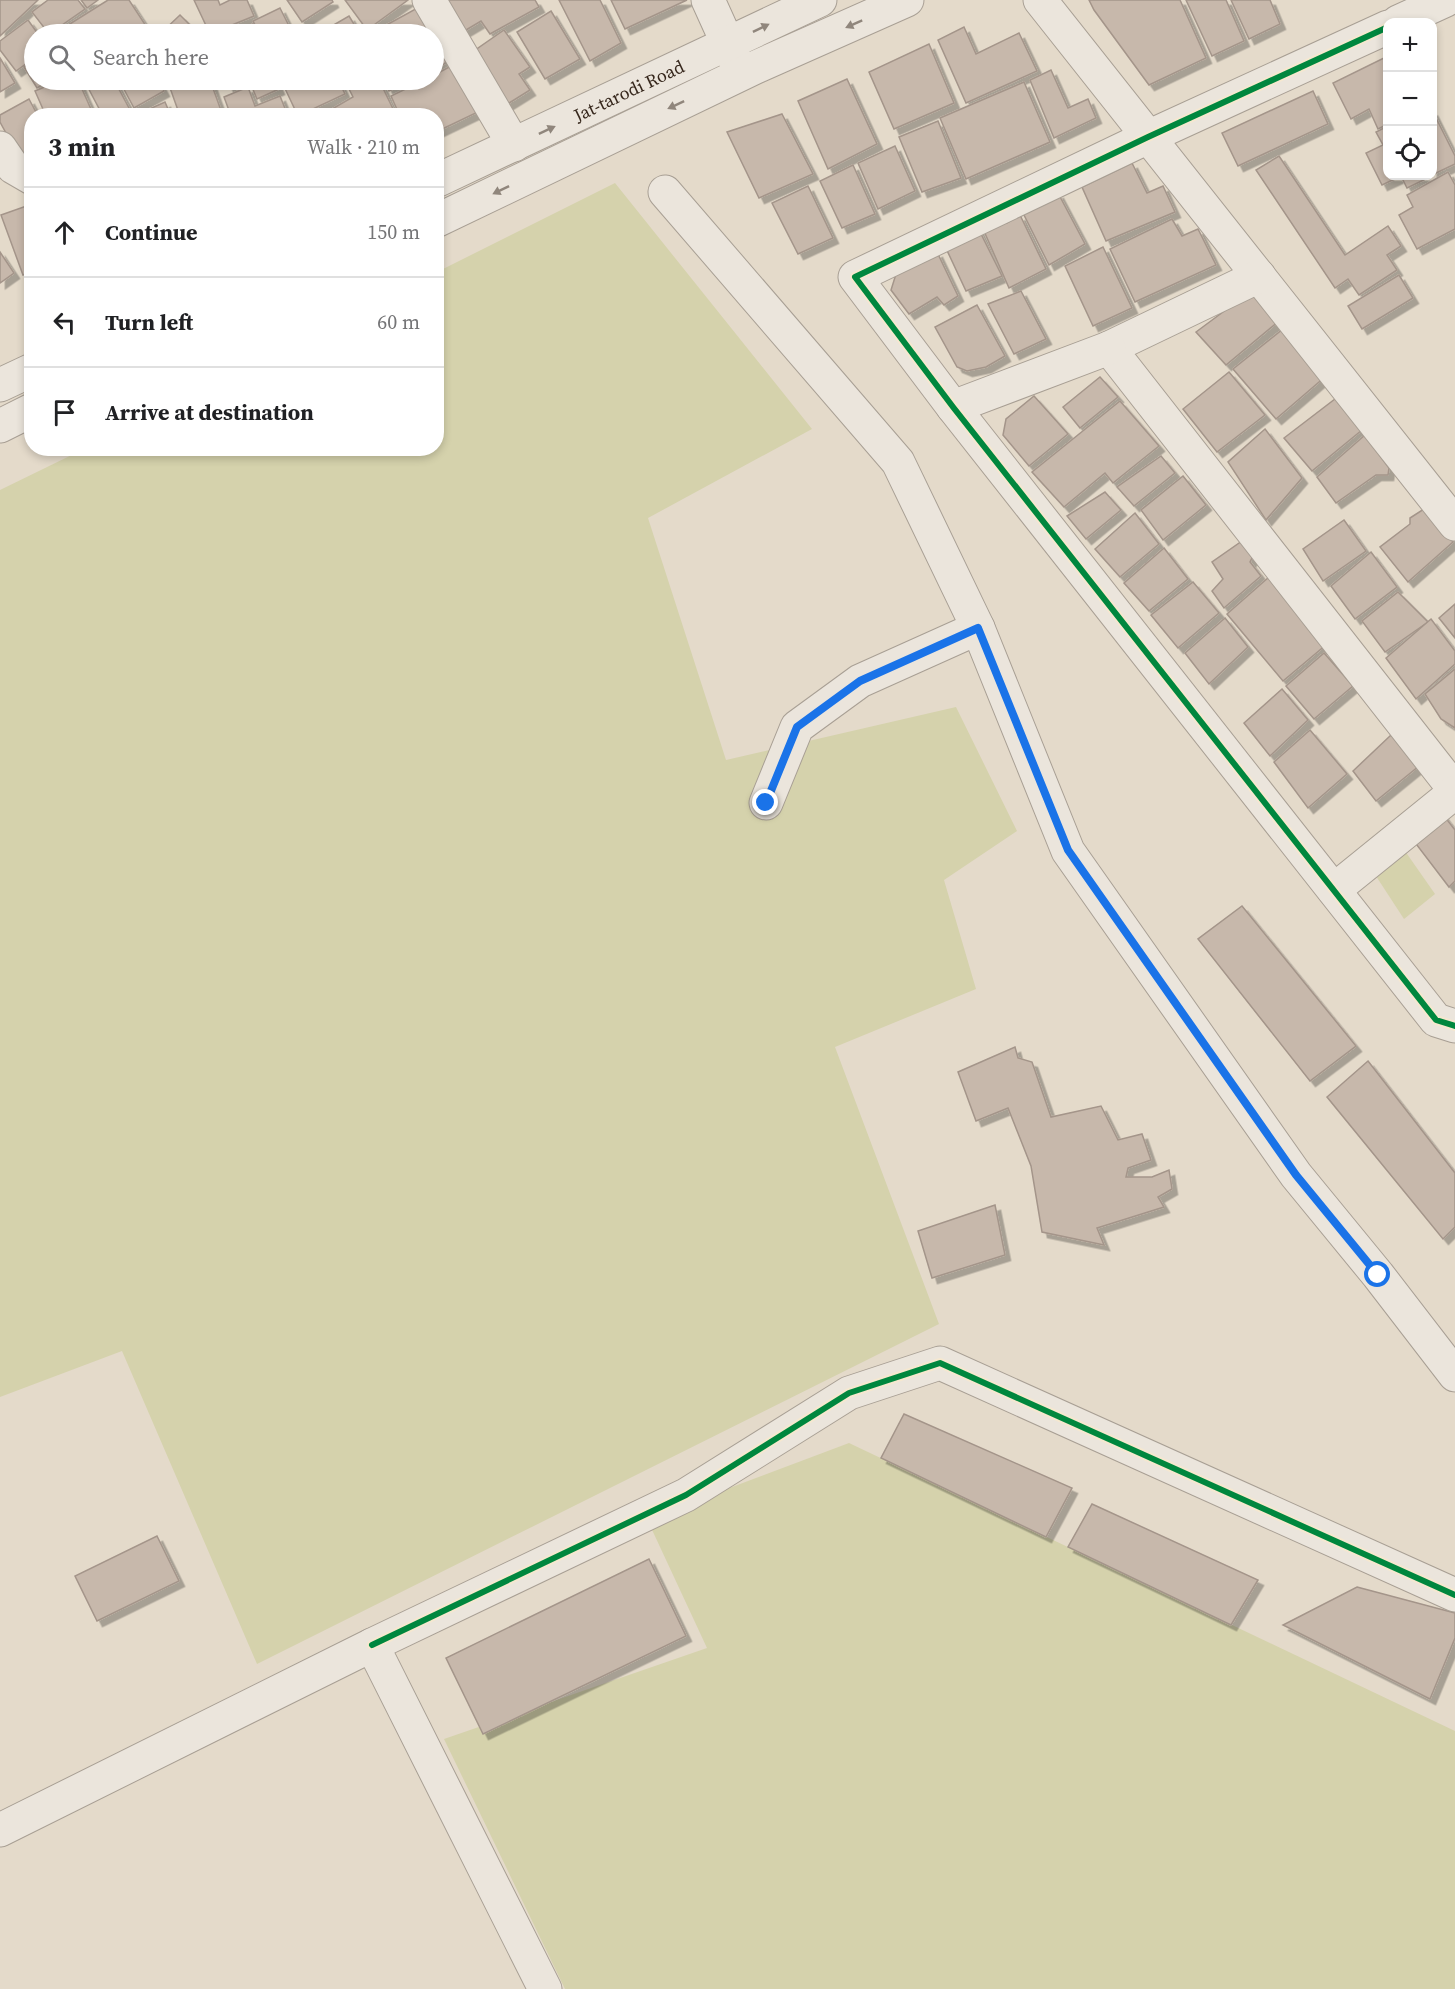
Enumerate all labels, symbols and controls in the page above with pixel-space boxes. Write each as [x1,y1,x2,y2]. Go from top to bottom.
map controls [1383,18,1437,180]
button: + [1383,18,1437,72]
one-way arrow [844,19,862,29]
search box [24,24,444,90]
one-way arrow [752,24,770,34]
icon: search [45,41,78,74]
text: Search here [93,42,209,72]
street label: Jat-tarodi Road [568,53,688,127]
button: − [1383,72,1437,126]
one-way arrow [668,100,685,109]
one-way arrow [538,125,555,134]
button: locate [1383,126,1437,180]
text: 3 min [48,129,115,165]
text: Walk · 210 m [307,133,420,161]
one-way arrow [493,185,510,195]
icon: ahead [48,216,81,249]
text: Continue [105,217,198,247]
text: 150 m [367,218,420,246]
icon: left [48,306,81,339]
text: Turn left [105,307,193,337]
text: 60 m [377,308,420,336]
icon: arrive [48,396,81,429]
text: Arrive at destination [105,397,314,427]
route end [752,789,778,815]
route start [1364,1261,1390,1287]

